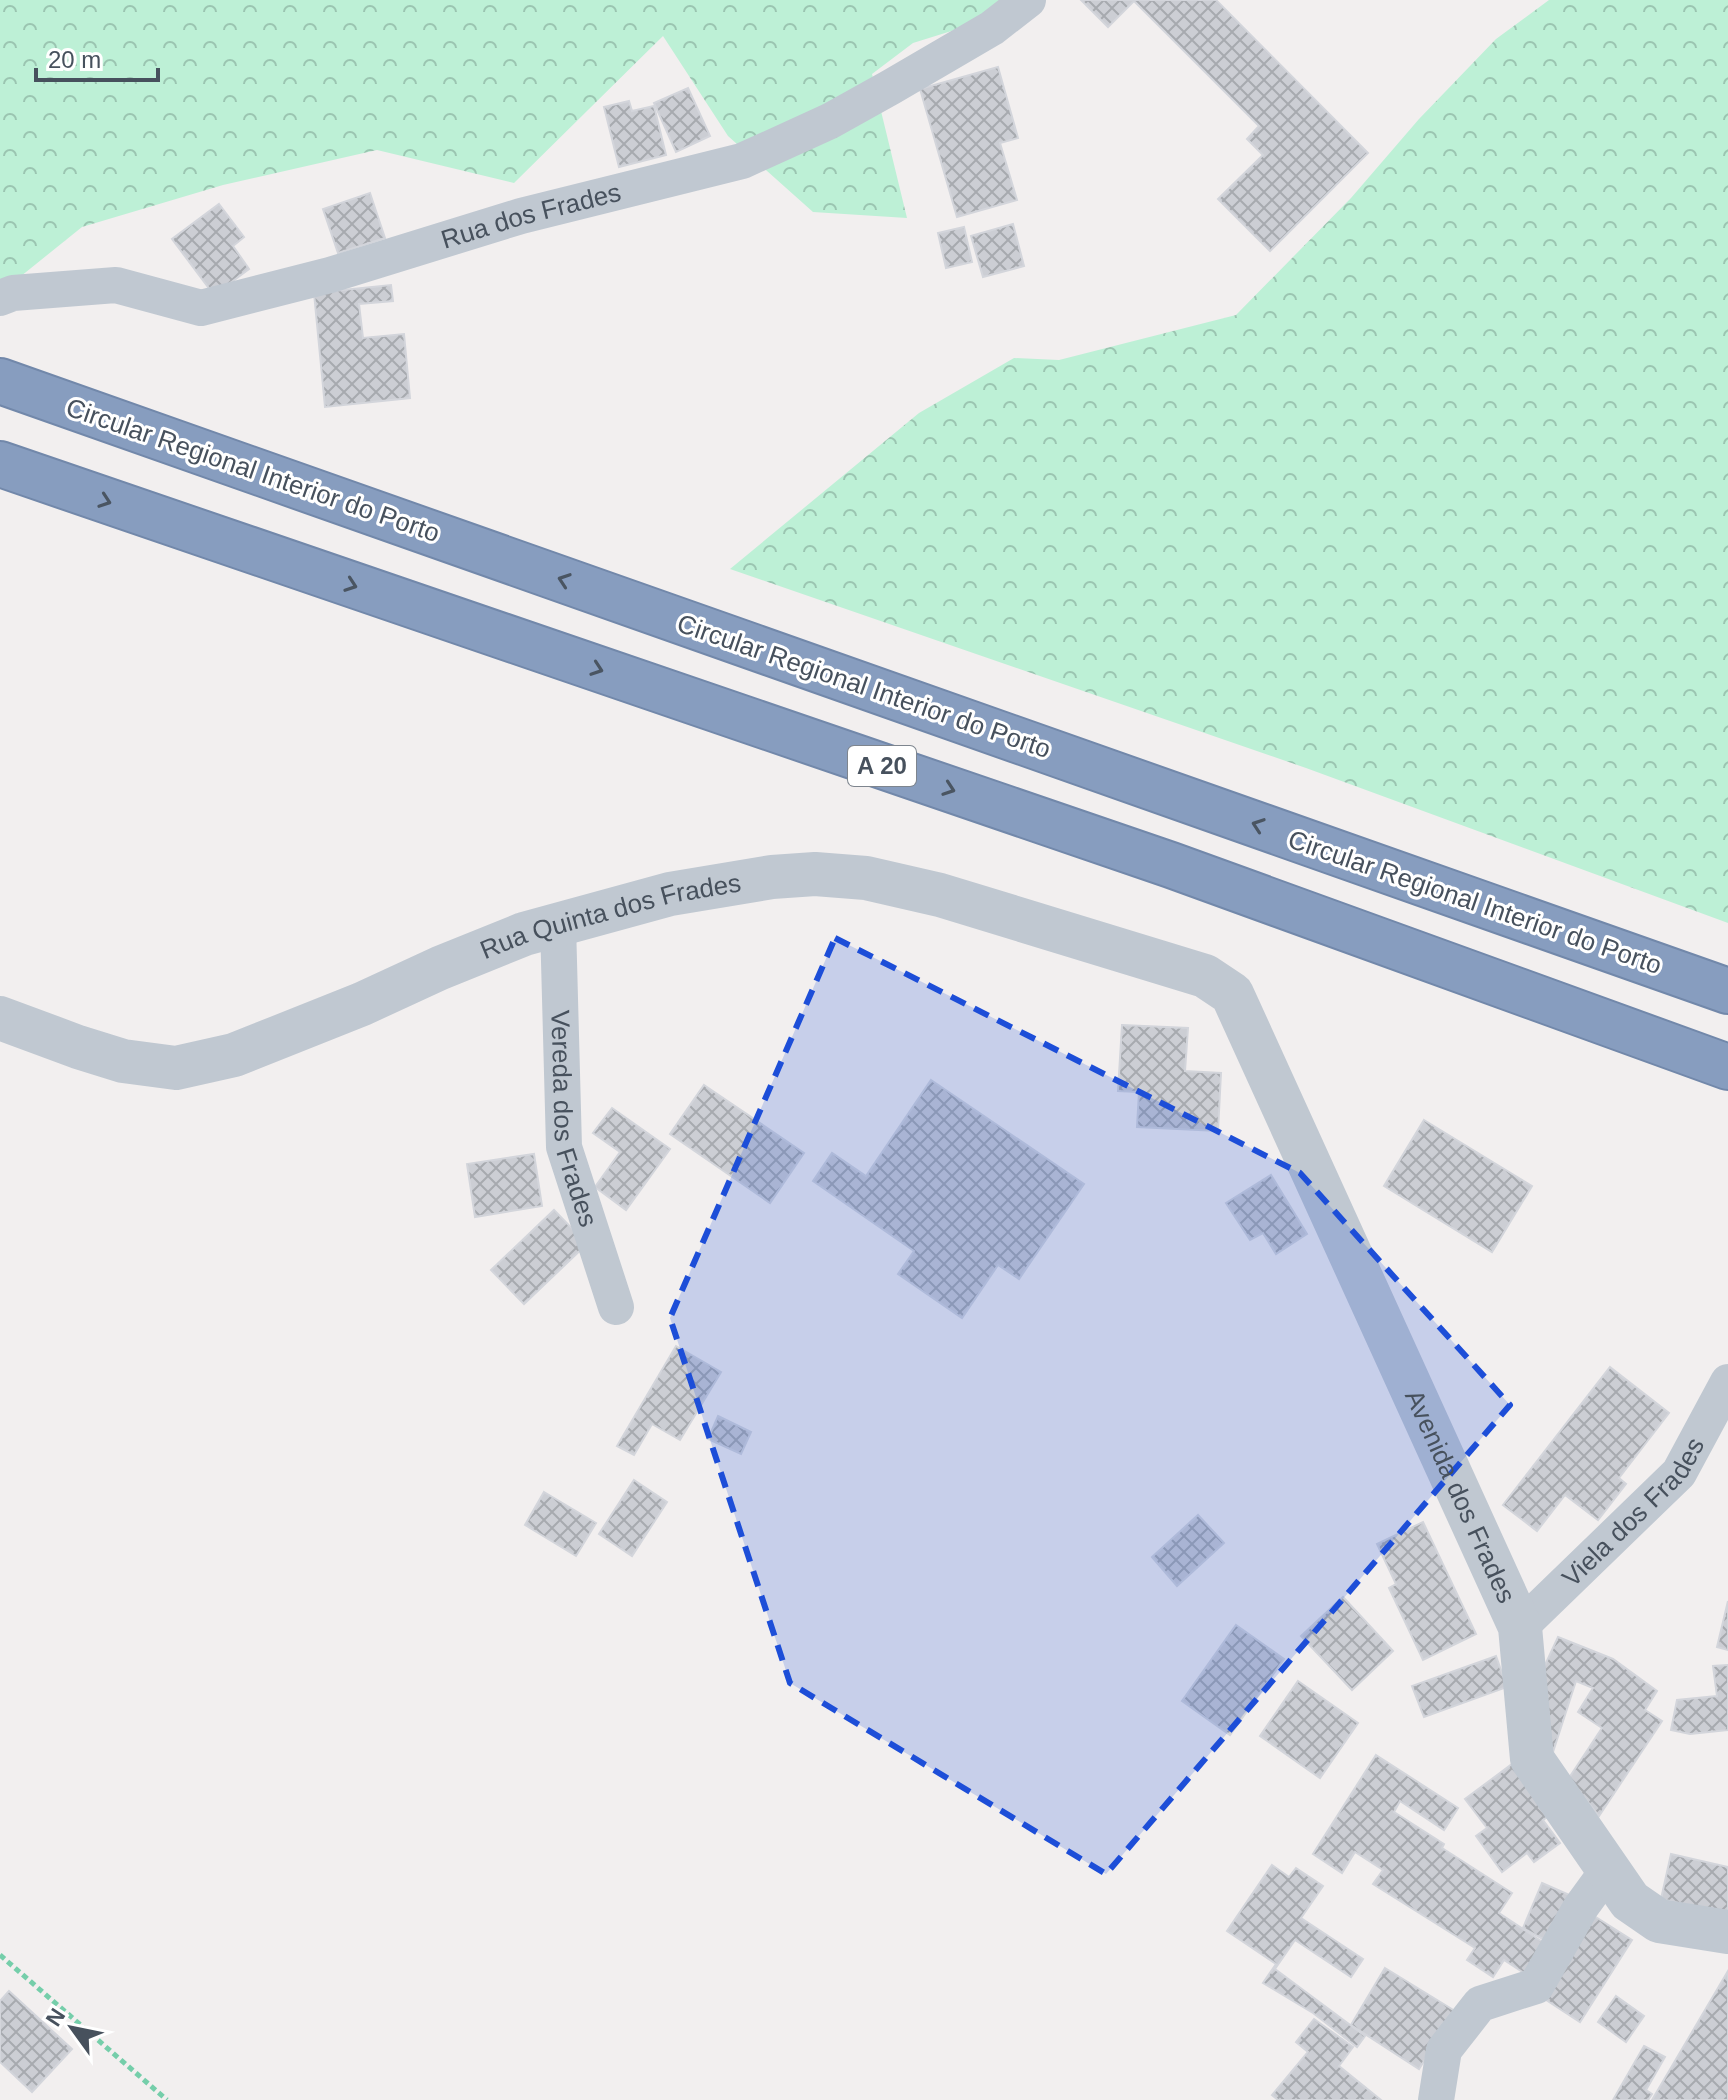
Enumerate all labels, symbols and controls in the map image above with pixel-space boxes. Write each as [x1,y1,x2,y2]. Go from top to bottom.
scale bar [36,32,158,82]
text: 20 m [48,46,101,73]
street label: Rua dos Frades [437,177,624,255]
street label: Circular Regional Interior do Porto [62,392,444,548]
one-way arrow [98,491,112,507]
one-way arrow [558,574,572,590]
one-way arrow [344,575,358,591]
street label: Circular Regional Interior do Porto [673,608,1055,764]
one-way arrow [590,659,604,676]
road number: A 20 [848,746,916,786]
one-way arrow [942,780,956,796]
one-way arrow [1252,819,1266,835]
street label: Circular Regional Interior do Porto [1284,824,1666,980]
street label: Rua Quinta dos Frades [476,867,743,965]
street label: Vereda dos Frades [545,1010,604,1230]
street label: Avenida dos Frades [1399,1385,1522,1608]
street label: Viela dos Frades [1556,1432,1710,1593]
north arrow [32,1988,112,2068]
text: N [41,2004,70,2031]

